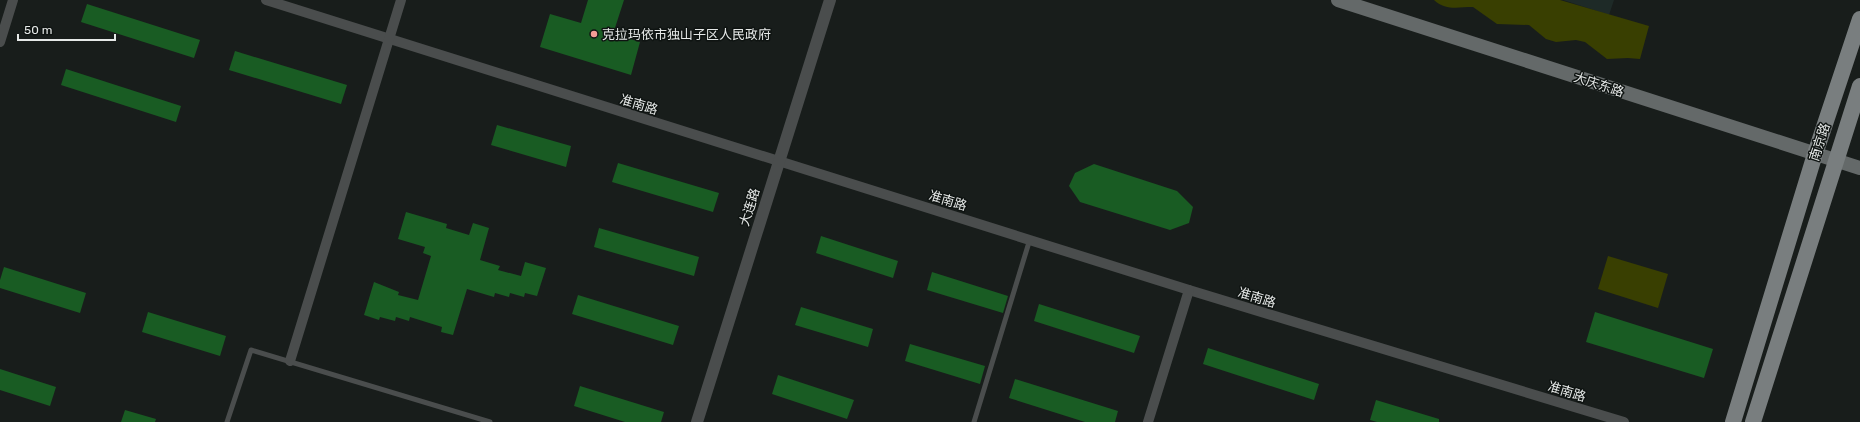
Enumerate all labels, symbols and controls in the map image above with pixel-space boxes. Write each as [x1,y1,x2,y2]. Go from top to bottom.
scale bar [18,16,115,42]
text: 50 m [24,23,52,37]
place label: 克拉玛依市独山子区人民政府 [602,27,771,42]
marker: 克拉玛依市独山子区人民政府 [589,29,599,39]
street label: 大庆东路 [1572,69,1626,100]
street label: 准南路 [618,92,660,117]
street label: 南京路 [1806,121,1833,163]
street label: 大连路 [737,186,762,228]
street label: 准南路 [927,188,969,213]
street label: 准南路 [1236,285,1278,310]
street label: 准南路 [1546,379,1588,404]

